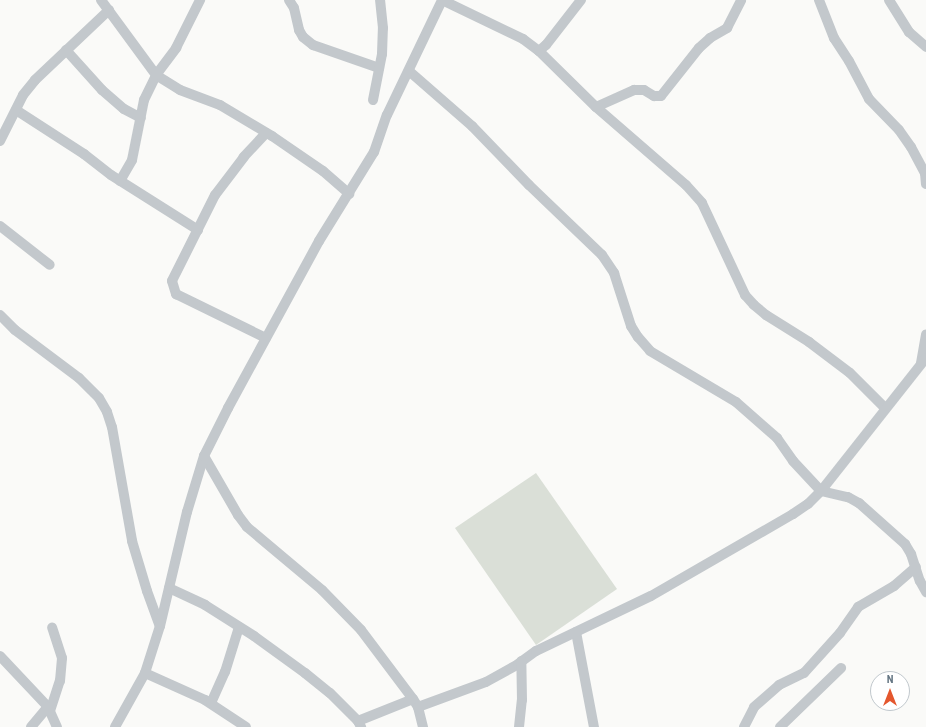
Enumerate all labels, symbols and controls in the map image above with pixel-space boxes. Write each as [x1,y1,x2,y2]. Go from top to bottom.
north arrow [870,671,910,711]
text: N [887,673,893,686]

